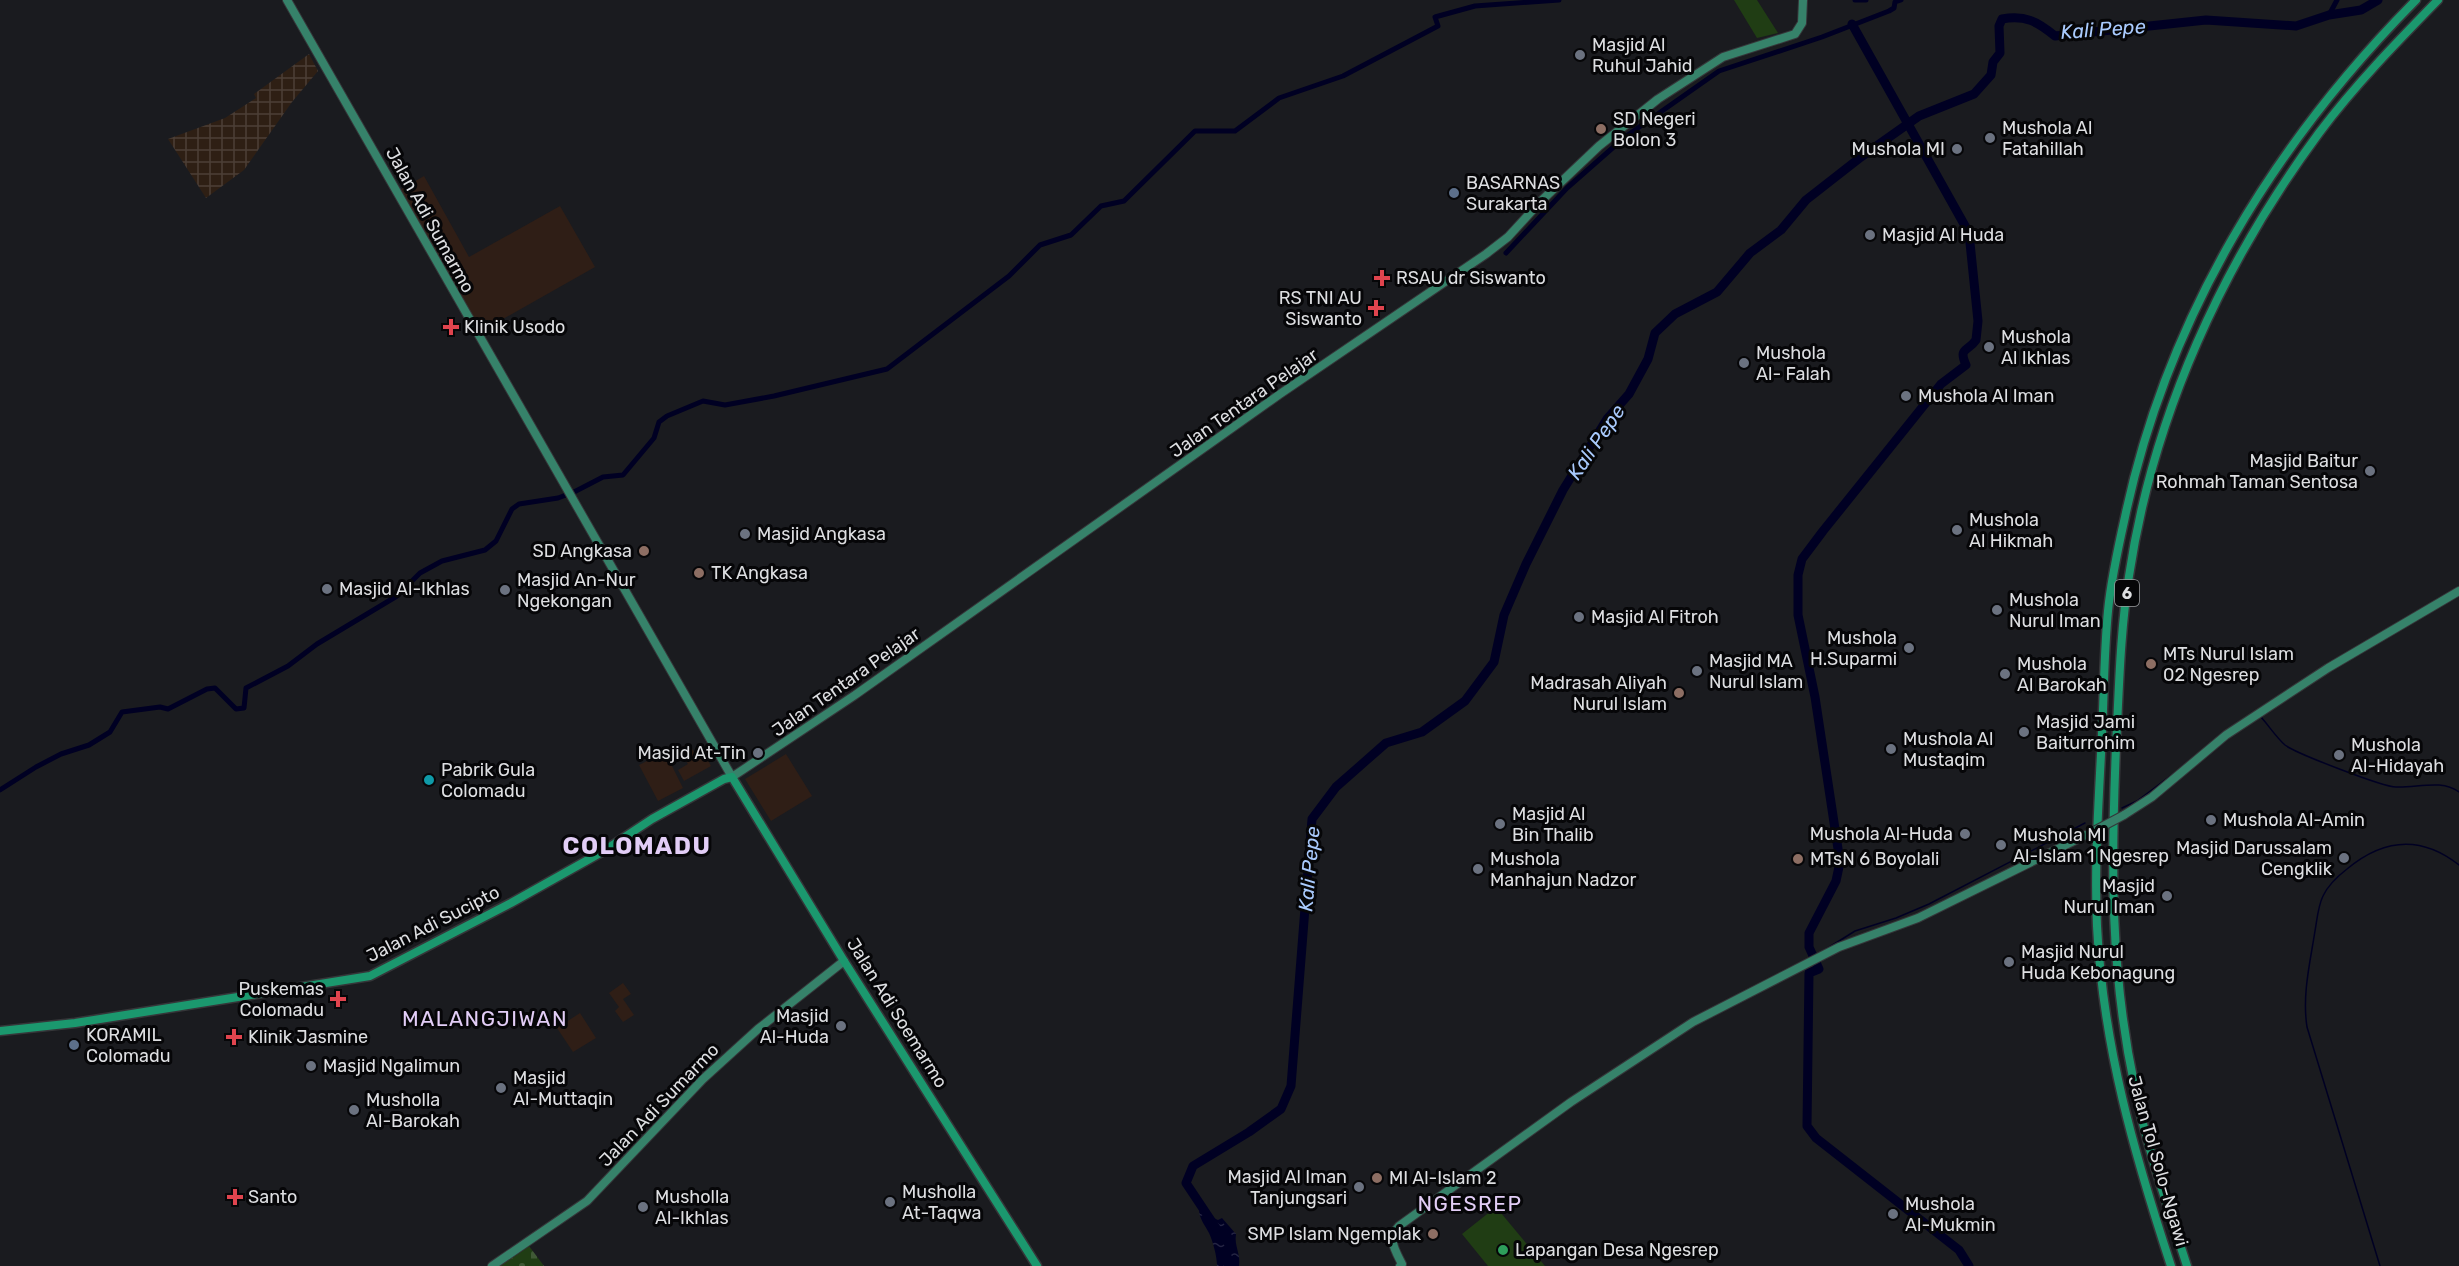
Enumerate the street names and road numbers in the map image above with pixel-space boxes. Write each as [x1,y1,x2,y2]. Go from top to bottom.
street label: Jalan Adi Sumarmo [381,143,479,297]
street label: Jalan Tentara Pelajar [1166,344,1322,462]
road number: 6 [2115,580,2139,606]
street label: Jalan Tentara Pelajar [768,623,924,741]
street label: Jalan Adi Sucipto [363,881,503,967]
street label: Jalan Adi Soemarmo [842,934,952,1092]
street label: Jalan Adi Sumarmo [594,1039,724,1171]
street label: Jalan Tol Solo–Ngawi [2123,1073,2193,1249]

